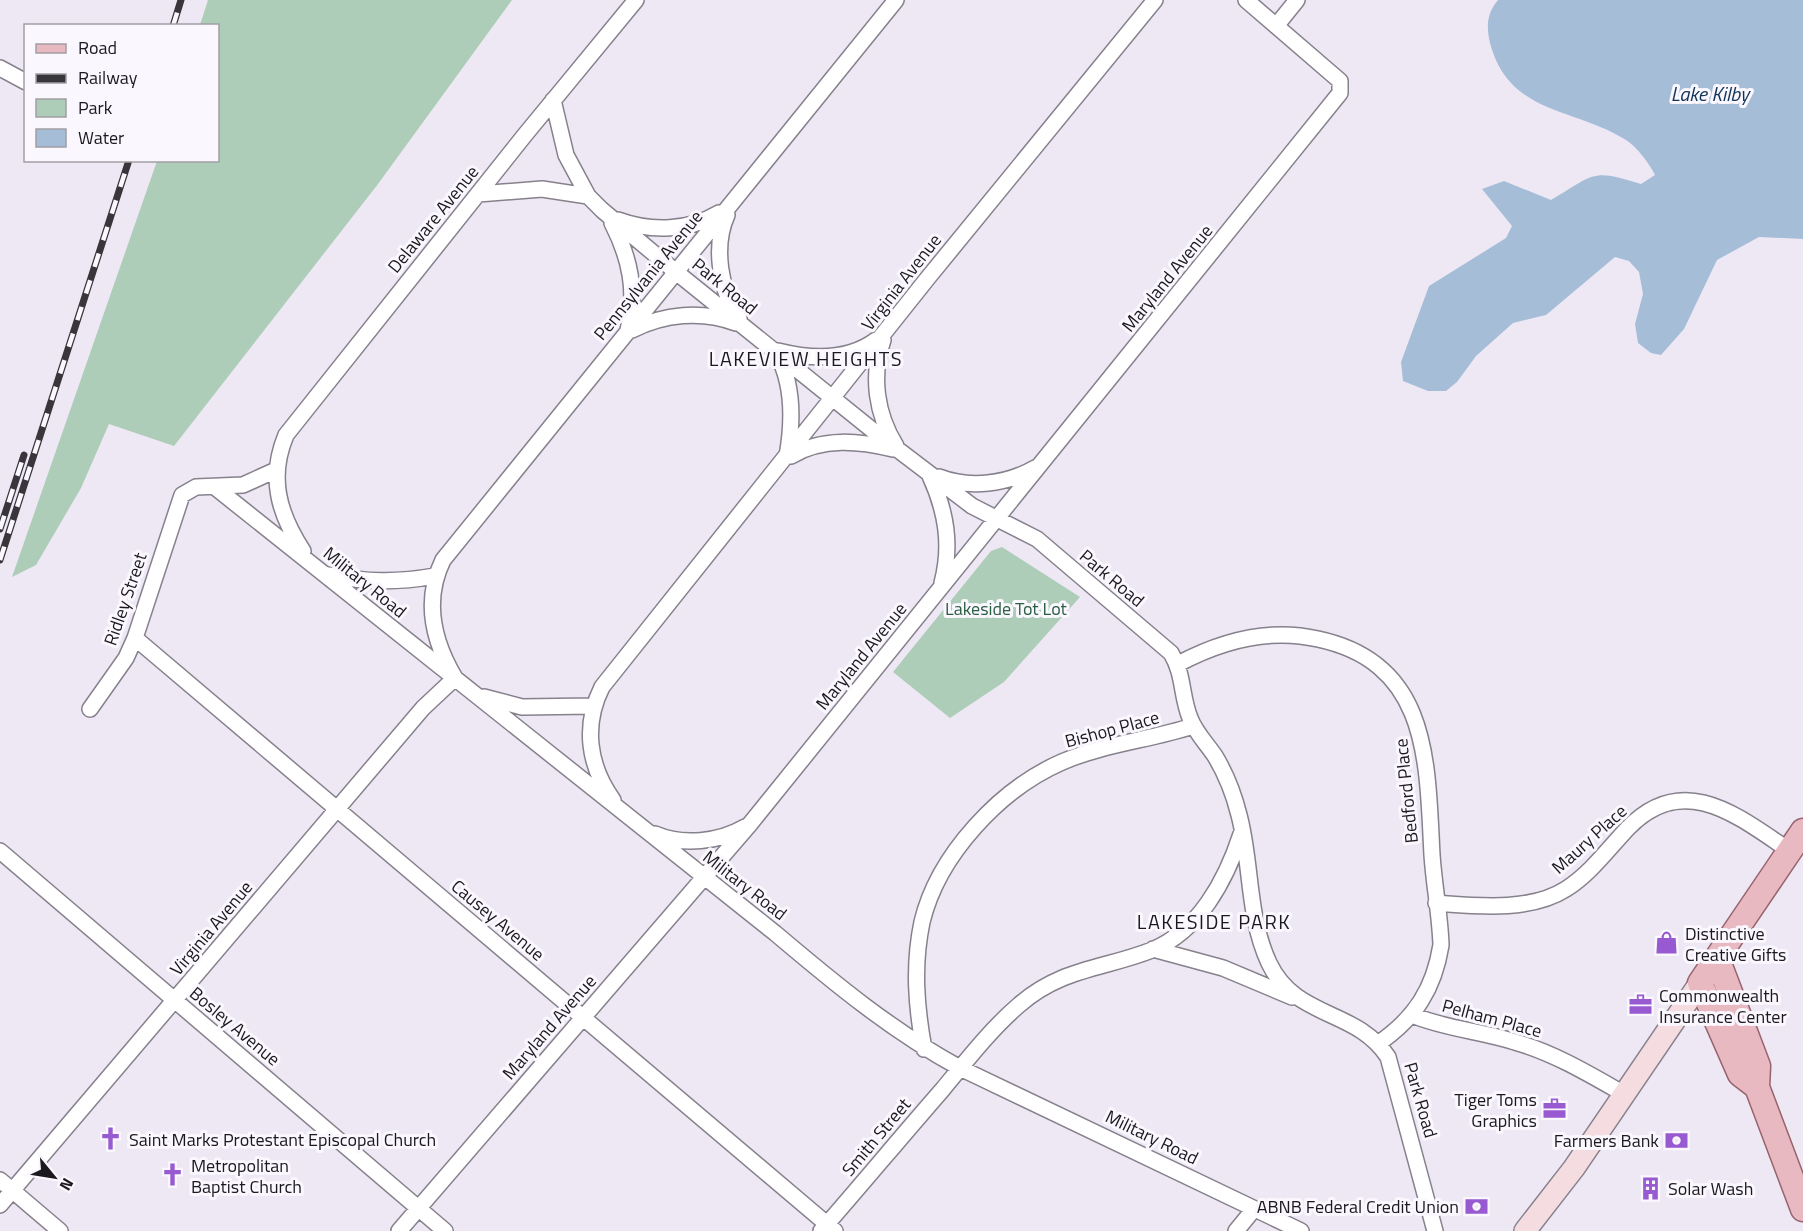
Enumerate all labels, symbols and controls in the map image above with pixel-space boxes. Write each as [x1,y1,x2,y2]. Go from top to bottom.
legend [24,24,219,162]
text: Road [78,34,117,61]
text: Railway [78,64,138,91]
water label: Lake Kilby [1671,78,1751,109]
text: Park [78,94,113,121]
text: Water [78,124,124,151]
street label: Delaware Avenue [381,159,485,279]
street label: Pennsylvania Avenue [587,204,709,346]
street label: Maryland Avenue [1115,218,1219,338]
street label: Virginia Avenue [854,228,948,336]
street label: Park Road [686,251,764,321]
district label: LAKEVIEW HEIGHTS [709,343,903,374]
street label: Military Road [318,540,412,624]
street label: Park Road [1074,543,1150,613]
street label: Ridley Street [96,548,154,649]
park label: Lakeside Tot Lot [945,595,1068,622]
street label: Maryland Avenue [809,596,913,716]
street label: Bishop Place [1062,703,1162,755]
street label: Bedford Place [1387,737,1425,845]
street label: Maury Place [1545,798,1633,880]
street label: Military Road [697,843,793,927]
street label: Causey Avenue [445,873,551,967]
street label: Virginia Avenue [163,875,259,981]
district label: LAKESIDE PARK [1137,906,1291,937]
place label: Distinctive Creative Gifts [1685,920,1786,968]
shop icon: Distinctive Creative Gifts [1654,930,1680,956]
street label: Maryland Avenue [496,968,602,1086]
street label: Bosley Avenue [184,980,286,1072]
place label: Commonwealth Insurance Center [1659,982,1787,1030]
street label: Pelham Place [1439,992,1545,1044]
office icon: Commonwealth Insurance Center [1628,992,1654,1018]
street label: Park Road [1397,1059,1445,1141]
place label: Tiger Toms Graphics [1454,1086,1537,1134]
street label: Smith Street [835,1091,917,1182]
office icon: Tiger Toms Graphics [1542,1096,1568,1122]
street label: Military Road [1101,1103,1203,1171]
church icon: Saint Marks Protestant Episcopal Church [98,1126,124,1152]
place label: Saint Marks Protestant Episcopal Church [129,1126,436,1153]
place label: Farmers Bank [1554,1127,1659,1154]
bank icon: Farmers Bank [1664,1127,1690,1153]
north arrow [24,1147,84,1207]
place label: Metropolitan Baptist Church [191,1152,302,1200]
church icon: Metropolitan Baptist Church [160,1162,186,1188]
text: N [54,1174,80,1195]
building icon: Solar Wash [1637,1175,1663,1201]
place label: Solar Wash [1668,1175,1753,1202]
place label: ABNB Federal Credit Union [1257,1193,1459,1220]
bank icon: ABNB Federal Credit Union [1464,1193,1490,1219]

